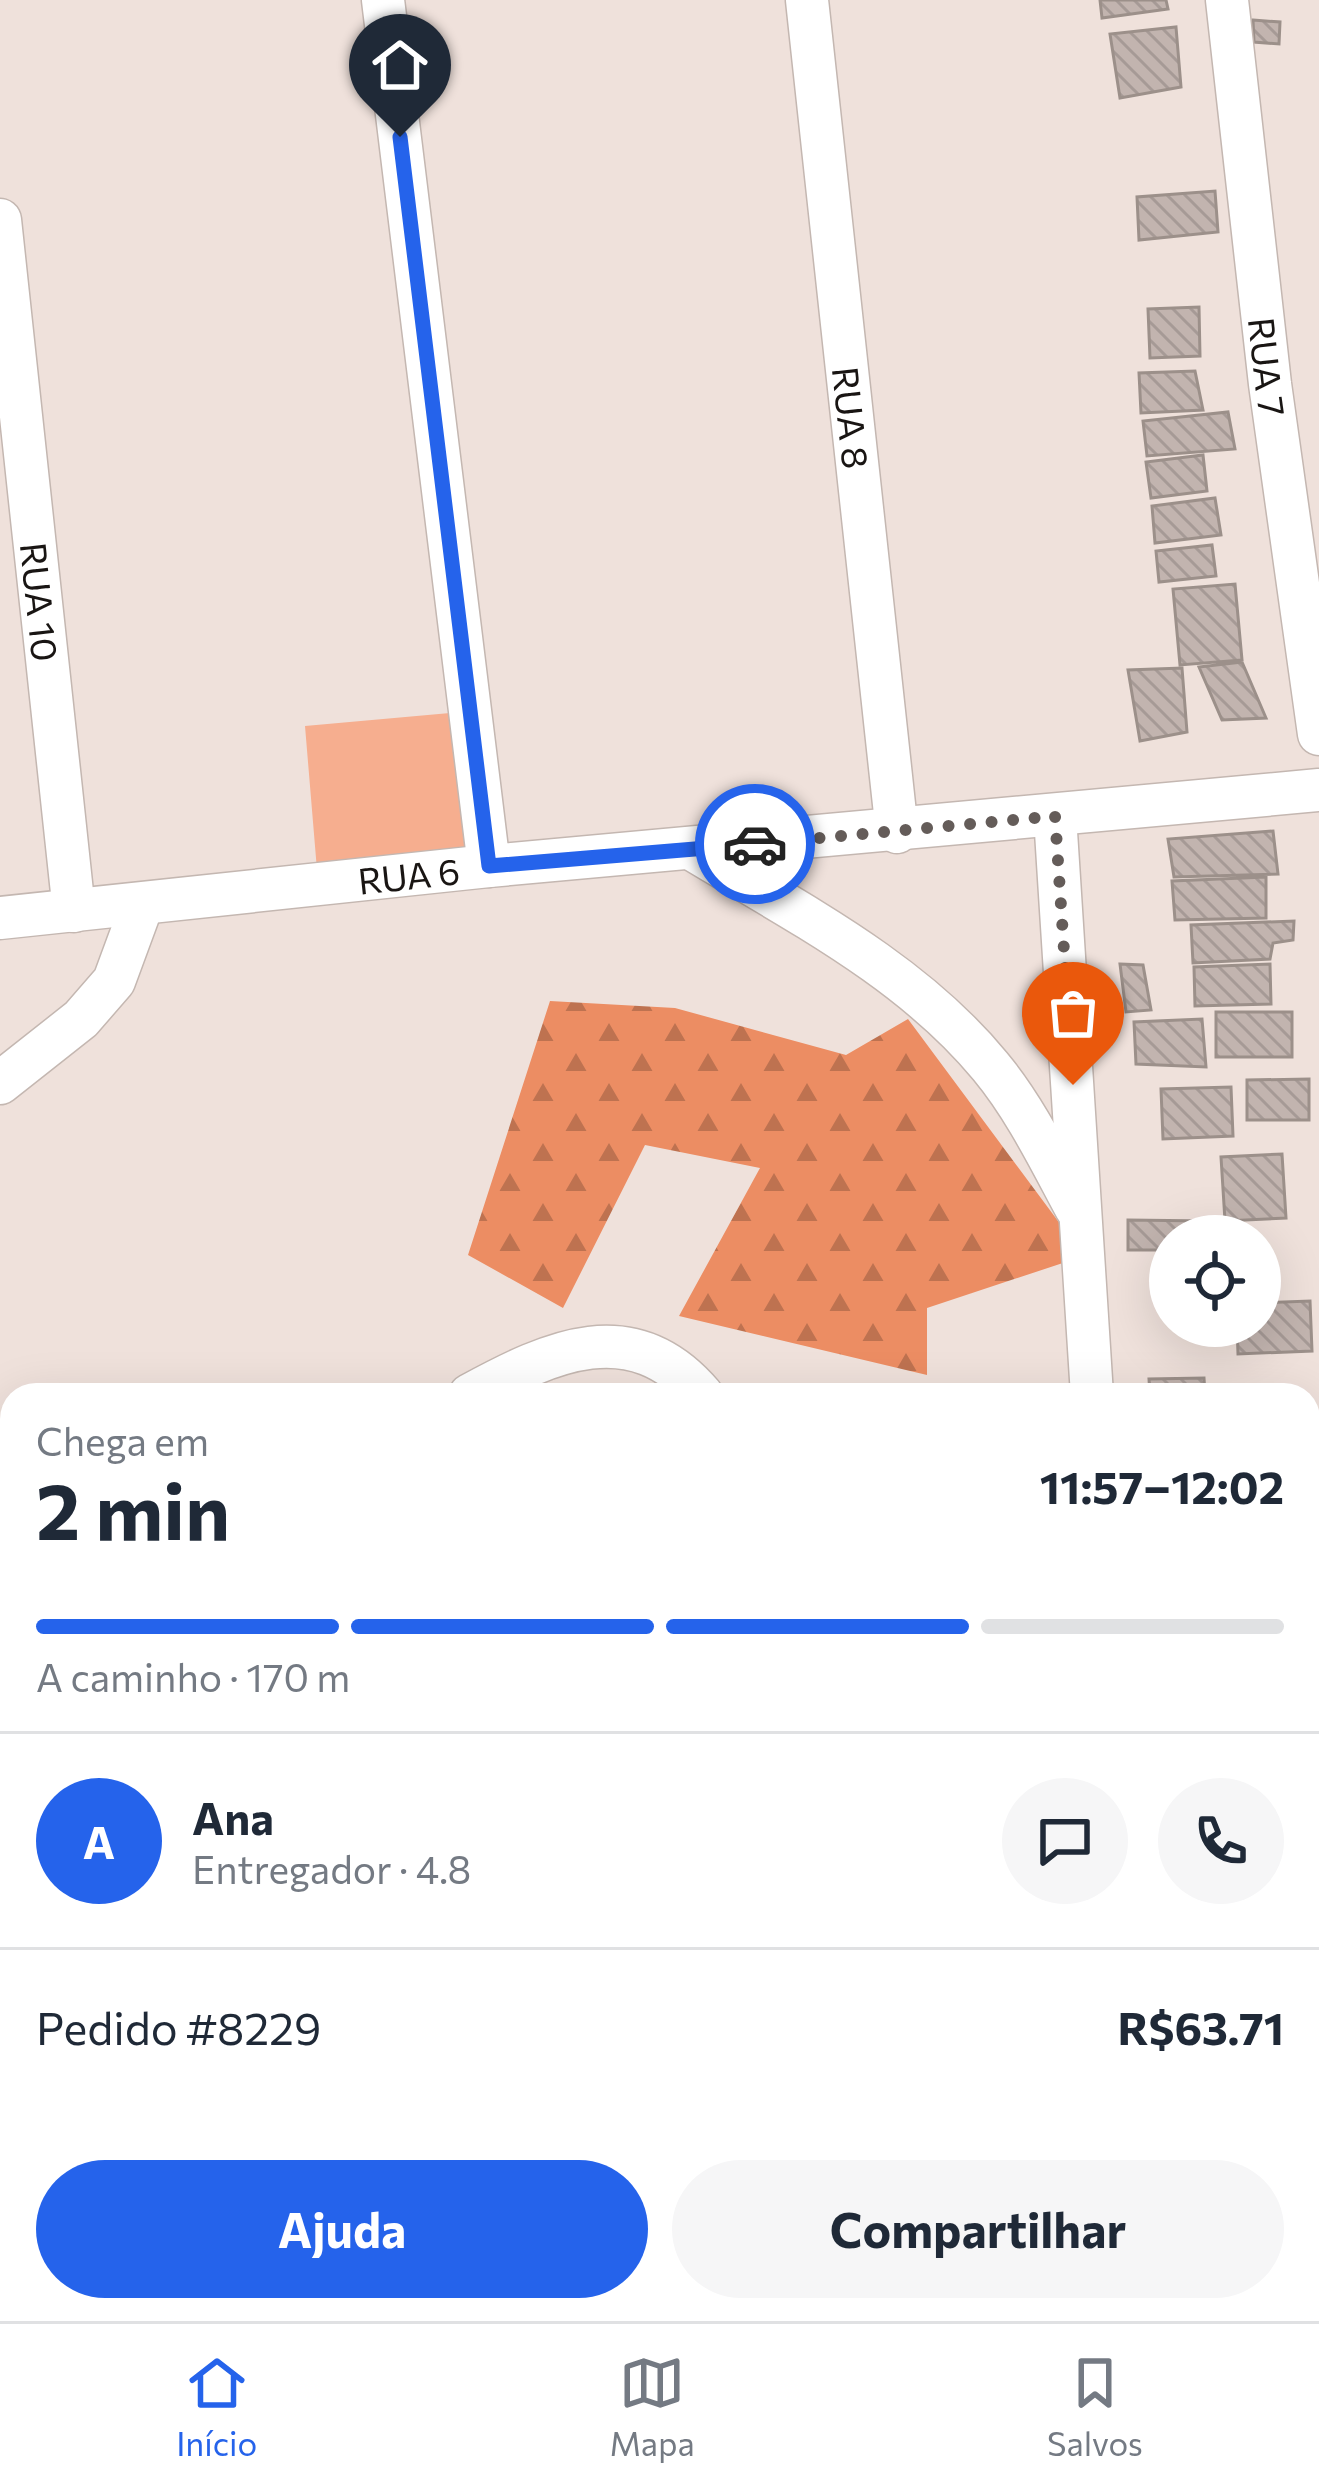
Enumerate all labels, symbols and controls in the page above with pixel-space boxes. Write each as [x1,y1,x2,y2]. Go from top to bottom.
pin [349,14,451,137]
icon: home [367,32,433,98]
street label: RUA 7 [1241,315,1296,419]
street label: RUA 8 [825,364,880,471]
street label: RUA 10 [13,540,69,663]
courier [695,784,815,904]
icon: car [722,811,788,877]
street label: RUA 6 [356,847,462,902]
pin [1022,962,1124,1085]
icon: bag [1040,980,1106,1046]
map controls [1149,1215,1281,1347]
button: locate [1149,1215,1281,1347]
text: Chega em [36,1416,209,1464]
text: 11:57–12:02 [1040,1458,1284,1513]
text: 2 min [36,1461,230,1556]
text: A caminho · 170 m [36,1652,350,1700]
button: chat [1002,1778,1128,1904]
button: phone [1158,1778,1284,1904]
text: Ana [192,1789,274,1844]
text: A [83,1813,115,1868]
text: Entregador · 4.8 [192,1844,471,1892]
text: Pedido #8229 [36,1999,321,2054]
text: R$63.71 [1117,1999,1284,2054]
button: Ajuda [36,2160,648,2298]
button: Compartilhar [672,2160,1284,2298]
tab: Início [176,2350,257,2463]
tab: Mapa [610,2350,695,2463]
tab: Salvos [1047,2350,1143,2463]

